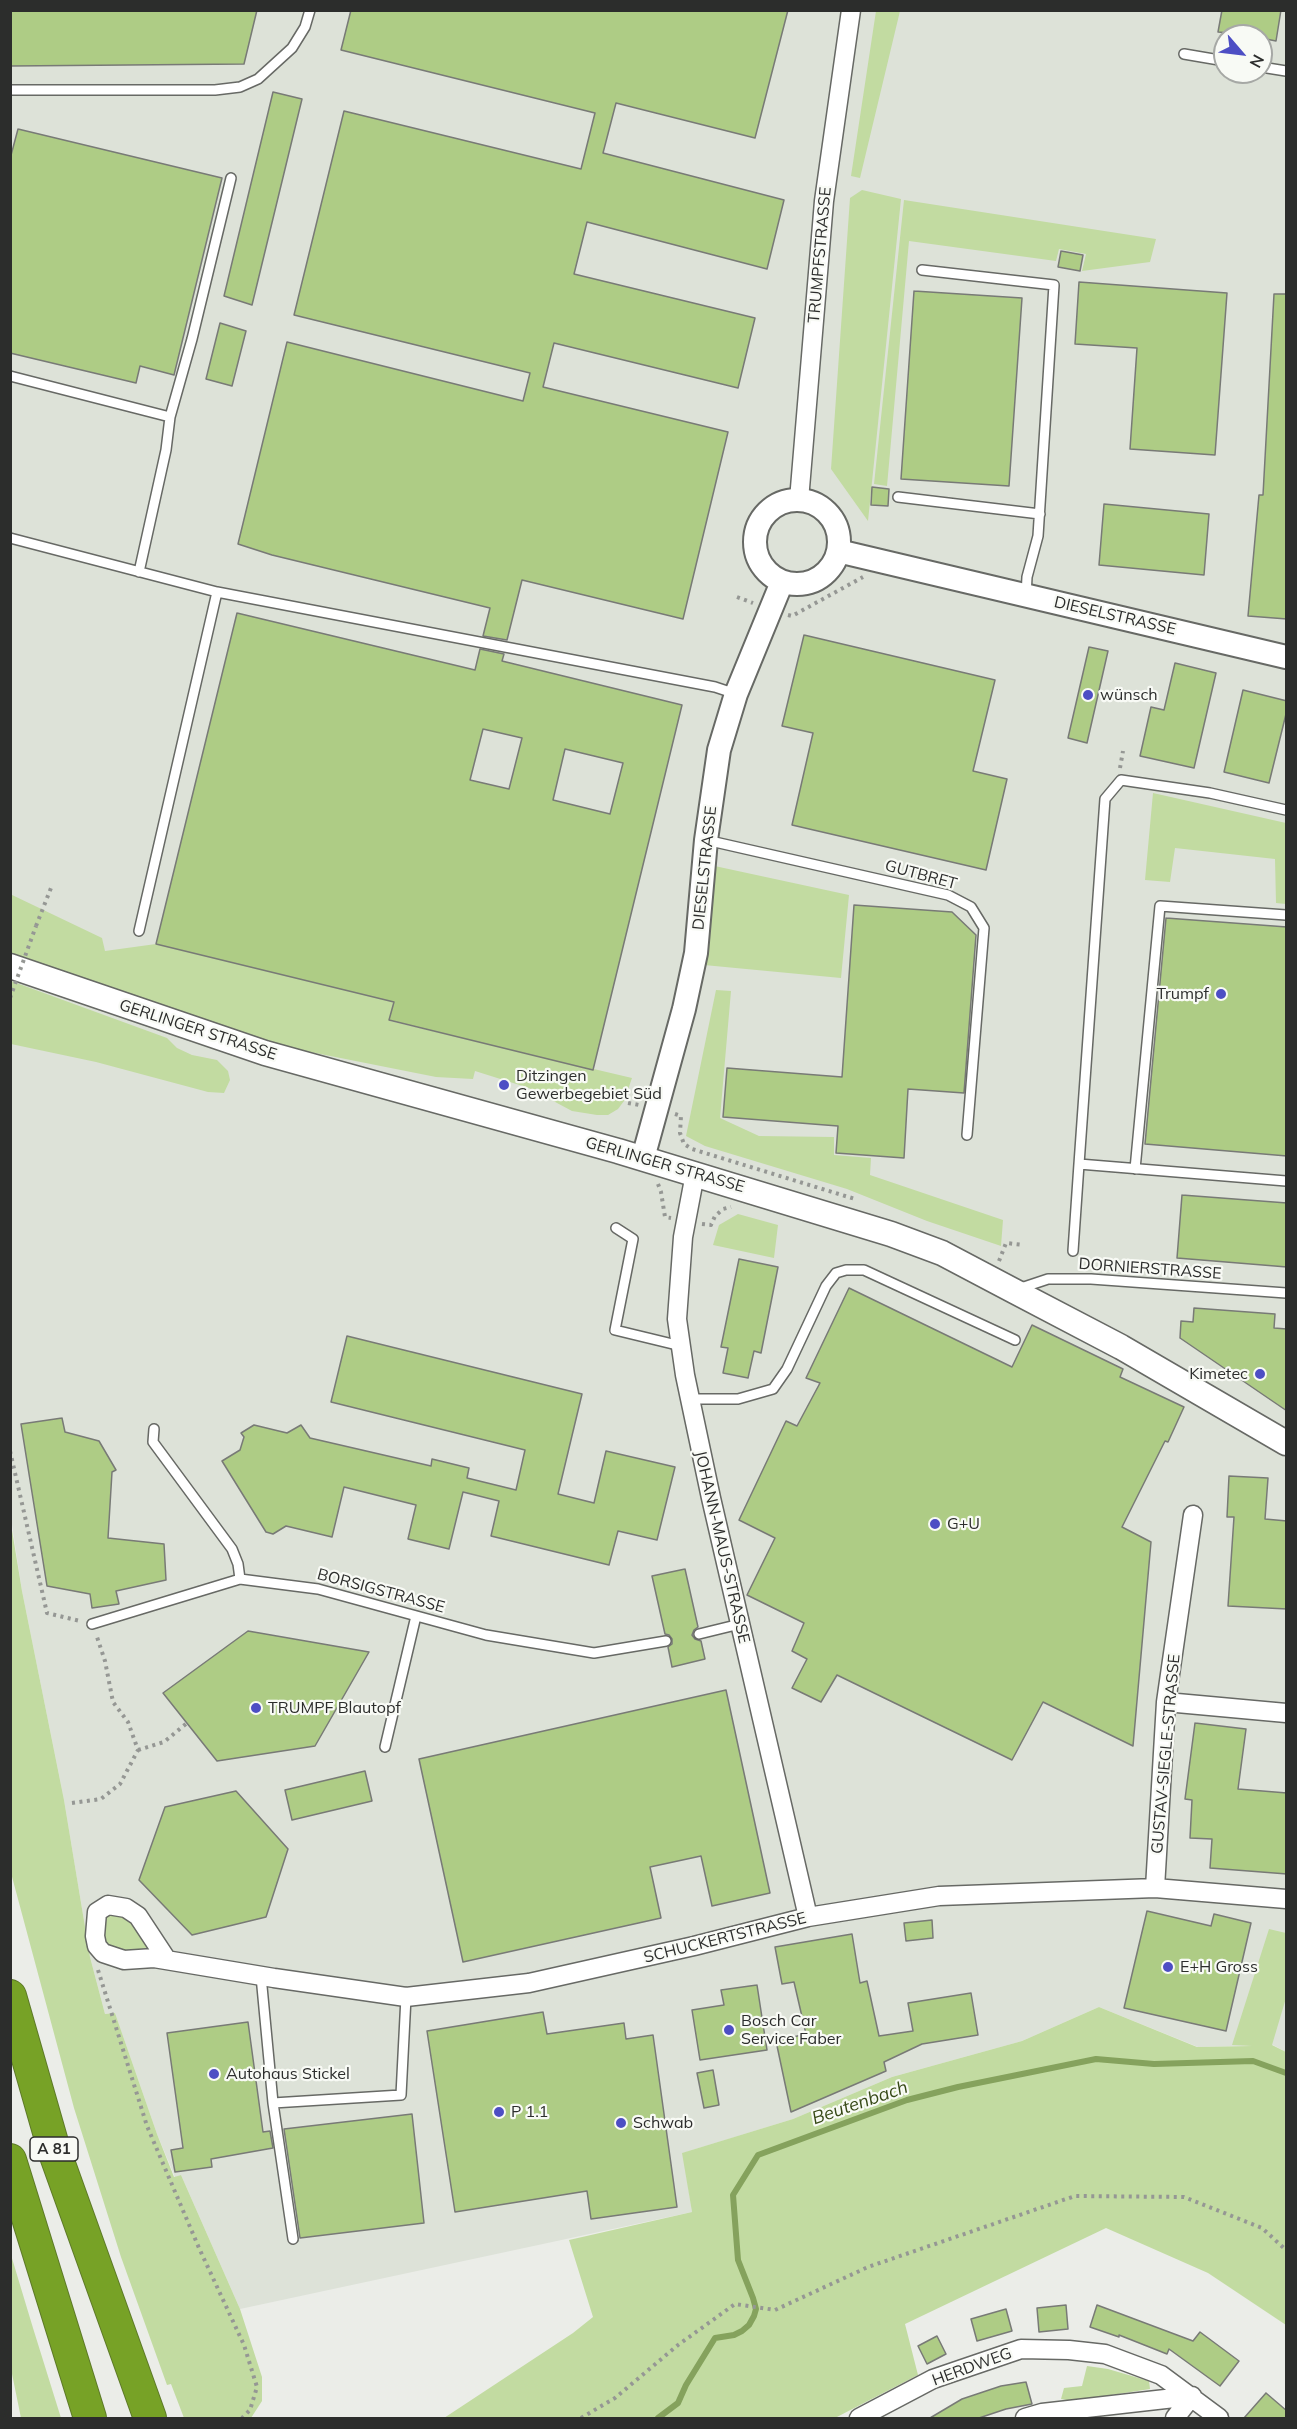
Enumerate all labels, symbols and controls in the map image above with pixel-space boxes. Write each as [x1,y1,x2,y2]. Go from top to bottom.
north arrow [1213,24,1273,84]
text: N [1245,51,1269,72]
street label: TRUMPFSTRASSE [804,186,836,324]
street label: DIESELSTRASSE [1052,593,1178,639]
place label: wünsch [1100,685,1158,705]
marker: wünsch [1081,688,1095,702]
street label: DIESELSTRASSE [689,805,721,931]
street label: GUTBRET [883,856,959,894]
place label: Trumpf [1157,984,1209,1004]
marker: Trumpf [1214,987,1228,1001]
street label: GERLINGER STRASSE [117,995,279,1065]
place label: Ditzingen Gewerbegebiet Süd [516,1066,662,1104]
marker: Ditzingen Gewerbegebiet Süd [497,1078,511,1092]
street label: GERLINGER STRASSE [583,1133,747,1197]
street label: DORNIERSTRASSE [1078,1254,1222,1284]
place label: Kimetec [1189,1364,1248,1384]
marker: Kimetec [1253,1367,1267,1381]
street label: JOHANN-MAUS-STRASSE [690,1449,754,1645]
place label: G+U [947,1514,980,1534]
marker: G+U [928,1517,942,1531]
street label: BORSIGSTRASSE [315,1565,447,1617]
street label: GUSTAV-SIEGLE-STRASSE [1148,1653,1184,1855]
place label: TRUMPF Blautopf [268,1698,401,1718]
marker: TRUMPF Blautopf [249,1701,263,1715]
street label: SCHUCKERTSTRASSE [642,1909,808,1967]
place label: E+H Gross [1180,1957,1258,1977]
marker: E+H Gross [1161,1960,1175,1974]
place label: Bosch Car Service Faber [741,2011,841,2049]
marker: Bosch Car Service Faber [722,2023,736,2037]
place label: Autohaus Stickel [226,2064,350,2084]
marker: Autohaus Stickel [207,2067,221,2081]
water label: Beutenbach [809,2077,911,2129]
place label: P 1.1 [511,2102,548,2122]
marker: P 1.1 [492,2105,506,2119]
place label: Schwab [633,2113,693,2133]
marker: Schwab [614,2116,628,2130]
road number: A 81 [30,2137,78,2161]
street label: HERDWEG [930,2344,1014,2390]

